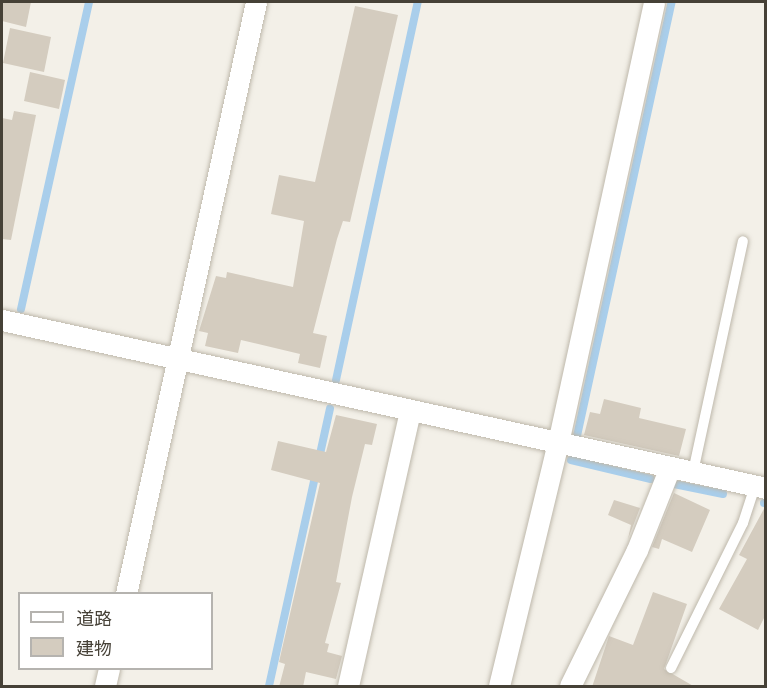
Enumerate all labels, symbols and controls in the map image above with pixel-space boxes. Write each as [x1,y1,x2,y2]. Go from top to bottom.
legend [18,592,213,670]
text: 道路 [76,608,112,629]
text: 建物 [76,638,112,659]

